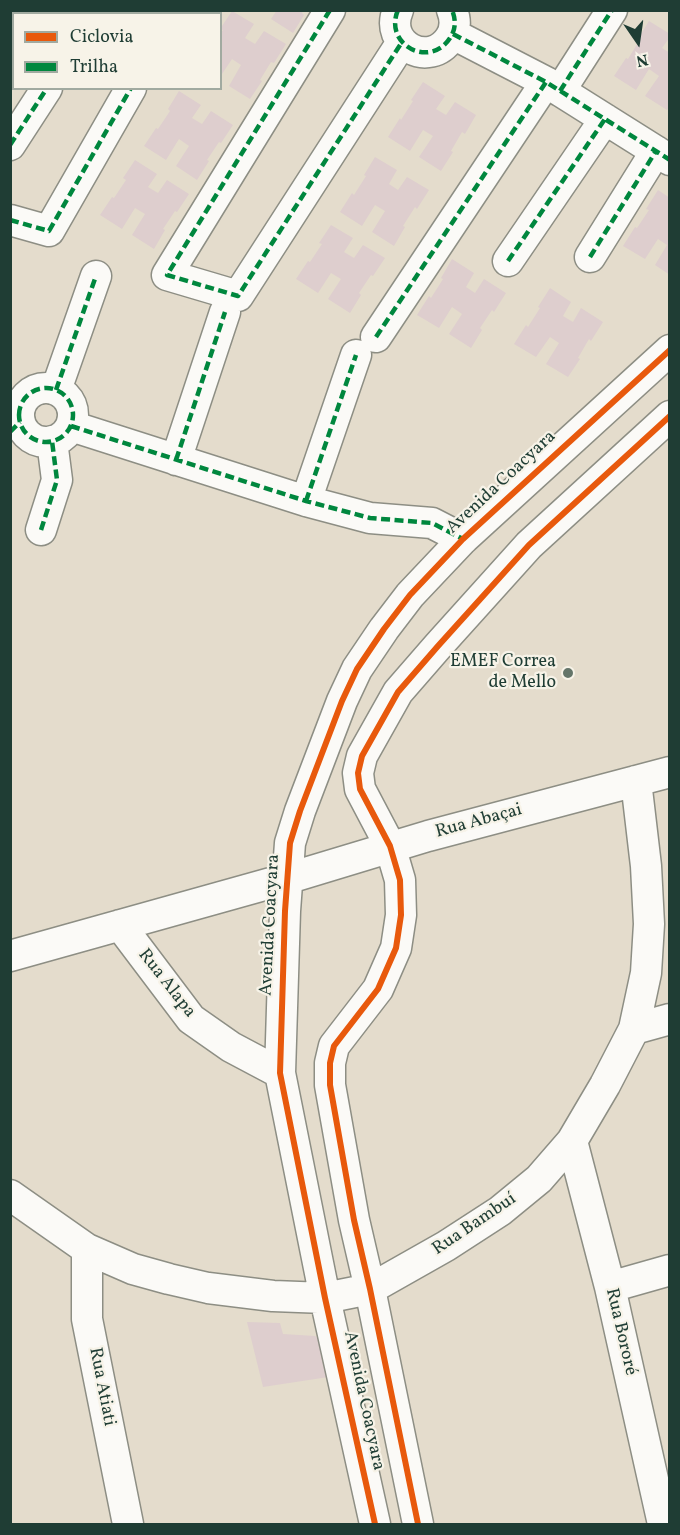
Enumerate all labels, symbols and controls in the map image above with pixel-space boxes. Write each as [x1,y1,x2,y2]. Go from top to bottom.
legend [12,12,222,90]
north arrow [608,12,668,72]
text: Ciclovia [70,25,133,50]
text: N [634,48,650,72]
text: Trilha [70,55,118,80]
street label: Avenida Coacyara [443,427,561,539]
place label: EMEF Correa de Mello [450,652,556,694]
marker: EMEF Correa de Mello [561,666,575,680]
street label: Rua Abaçai [433,800,525,844]
street label: Avenida Coacyara [257,854,285,996]
street label: Rua Alapa [132,945,200,1023]
street label: Rua Bambuí [429,1189,521,1261]
street label: Rua Bororé [599,1286,641,1378]
street label: Avenida Coacyara [338,1329,388,1473]
street label: Rua Atiati [83,1346,119,1428]

